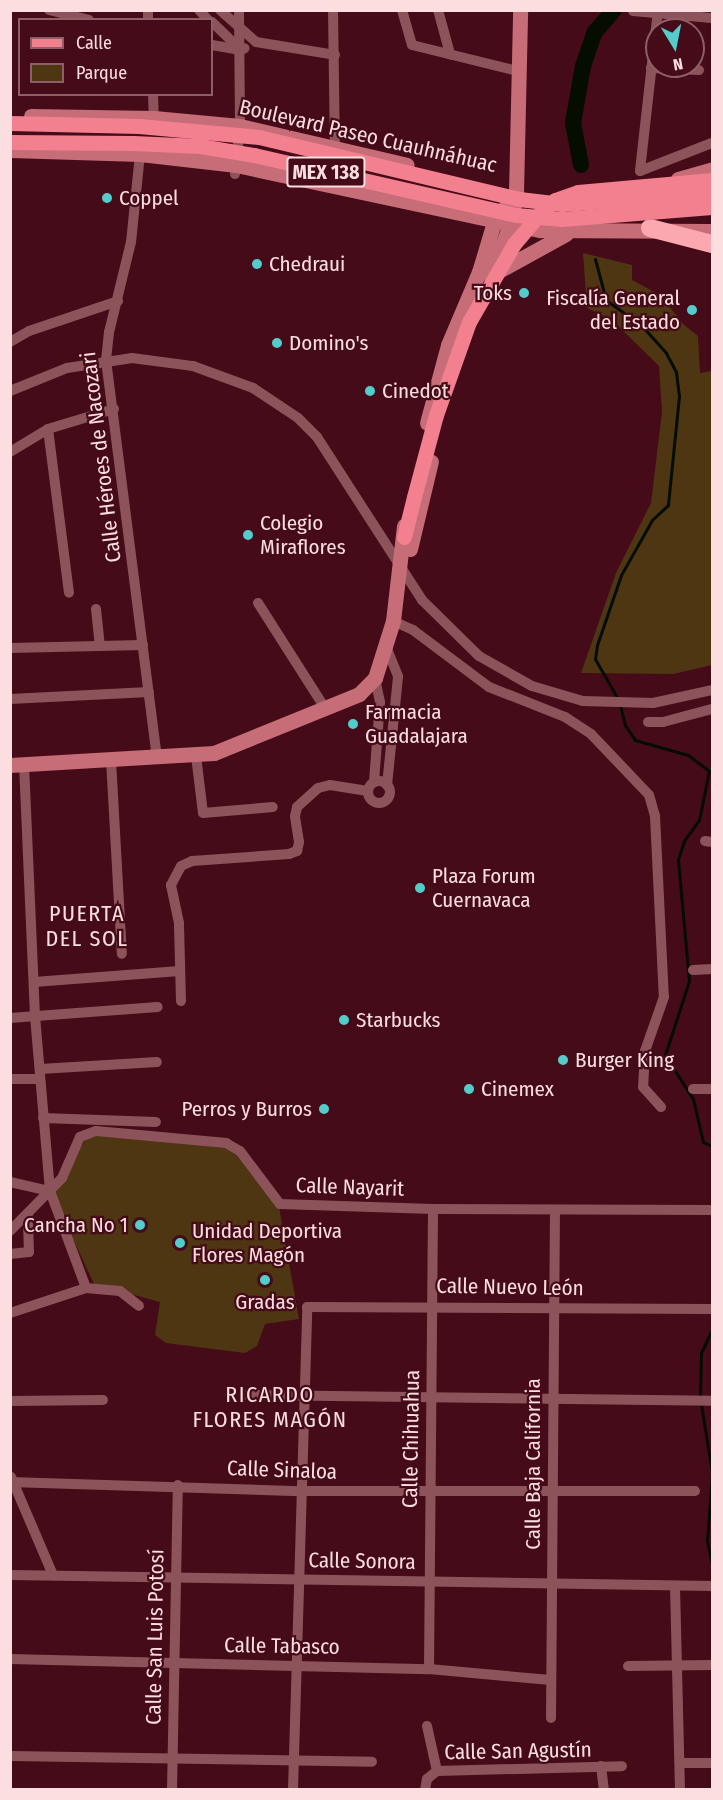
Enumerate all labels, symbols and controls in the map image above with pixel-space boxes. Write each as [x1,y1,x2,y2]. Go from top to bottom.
legend [18,18,213,96]
north arrow [645,18,705,78]
text: Calle [76,32,112,54]
text: N [671,54,684,74]
text: Parque [76,62,127,84]
street label: Boulevard Paseo Cuauhnáhuac [237,94,499,178]
road number: MEX 138 [286,155,366,189]
place label: Coppel [119,185,179,211]
marker: Coppel [100,191,114,205]
place label: Chedraui [269,251,345,277]
marker: Chedraui [250,257,264,271]
place label: Toks [474,280,512,306]
place label: Fiscalía General del Estado [546,285,680,335]
marker: Toks [517,286,531,300]
marker: Fiscalía General del Estado [685,303,699,317]
place label: Domino's [289,330,369,356]
marker: Domino's [270,336,284,350]
street label: Calle Héroes de Nacozari [76,350,126,564]
place label: Cinedot [382,378,449,404]
marker: Cinedot [363,384,377,398]
place label: Colegio Miraflores [260,510,346,560]
marker: Colegio Miraflores [241,528,255,542]
place label: Farmacia Guadalajara [365,699,468,749]
marker: Farmacia Guadalajara [346,717,360,731]
place label: Plaza Forum Cuernavaca [432,863,536,913]
marker: Plaza Forum Cuernavaca [413,881,427,895]
district label: PUERTA DEL SOL [46,900,128,951]
place label: Starbucks [356,1007,441,1033]
marker: Starbucks [337,1013,351,1027]
place label: Burger King [575,1047,674,1073]
marker: Burger King [556,1053,570,1067]
place label: Cinemex [481,1076,554,1102]
marker: Cinemex [462,1082,476,1096]
place label: Perros y Burros [181,1096,312,1122]
marker: Perros y Burros [317,1102,331,1116]
street label: Calle Nayarit [295,1173,405,1201]
place label: Cancha No 1 [24,1212,128,1238]
marker: Cancha No 1 [133,1218,147,1232]
place label: Unidad Deportiva Flores Magón [192,1218,342,1268]
marker: Unidad Deportiva Flores Magón [173,1236,187,1250]
marker: Gradas [258,1273,272,1287]
street label: Calle Nuevo León [436,1273,584,1301]
place label: Gradas [235,1289,295,1315]
street label: Calle Chihuahua [397,1370,425,1508]
street label: Calle Baja California [520,1378,546,1550]
district label: RICARDO FLORES MAGÓN [192,1381,348,1432]
street label: Calle Sinaloa [226,1455,338,1485]
street label: Calle Sonora [308,1547,416,1575]
street label: Calle San Luis Potosí [141,1549,169,1725]
street label: Calle Tabasco [224,1632,340,1660]
street label: Calle San Agustín [444,1737,592,1765]

